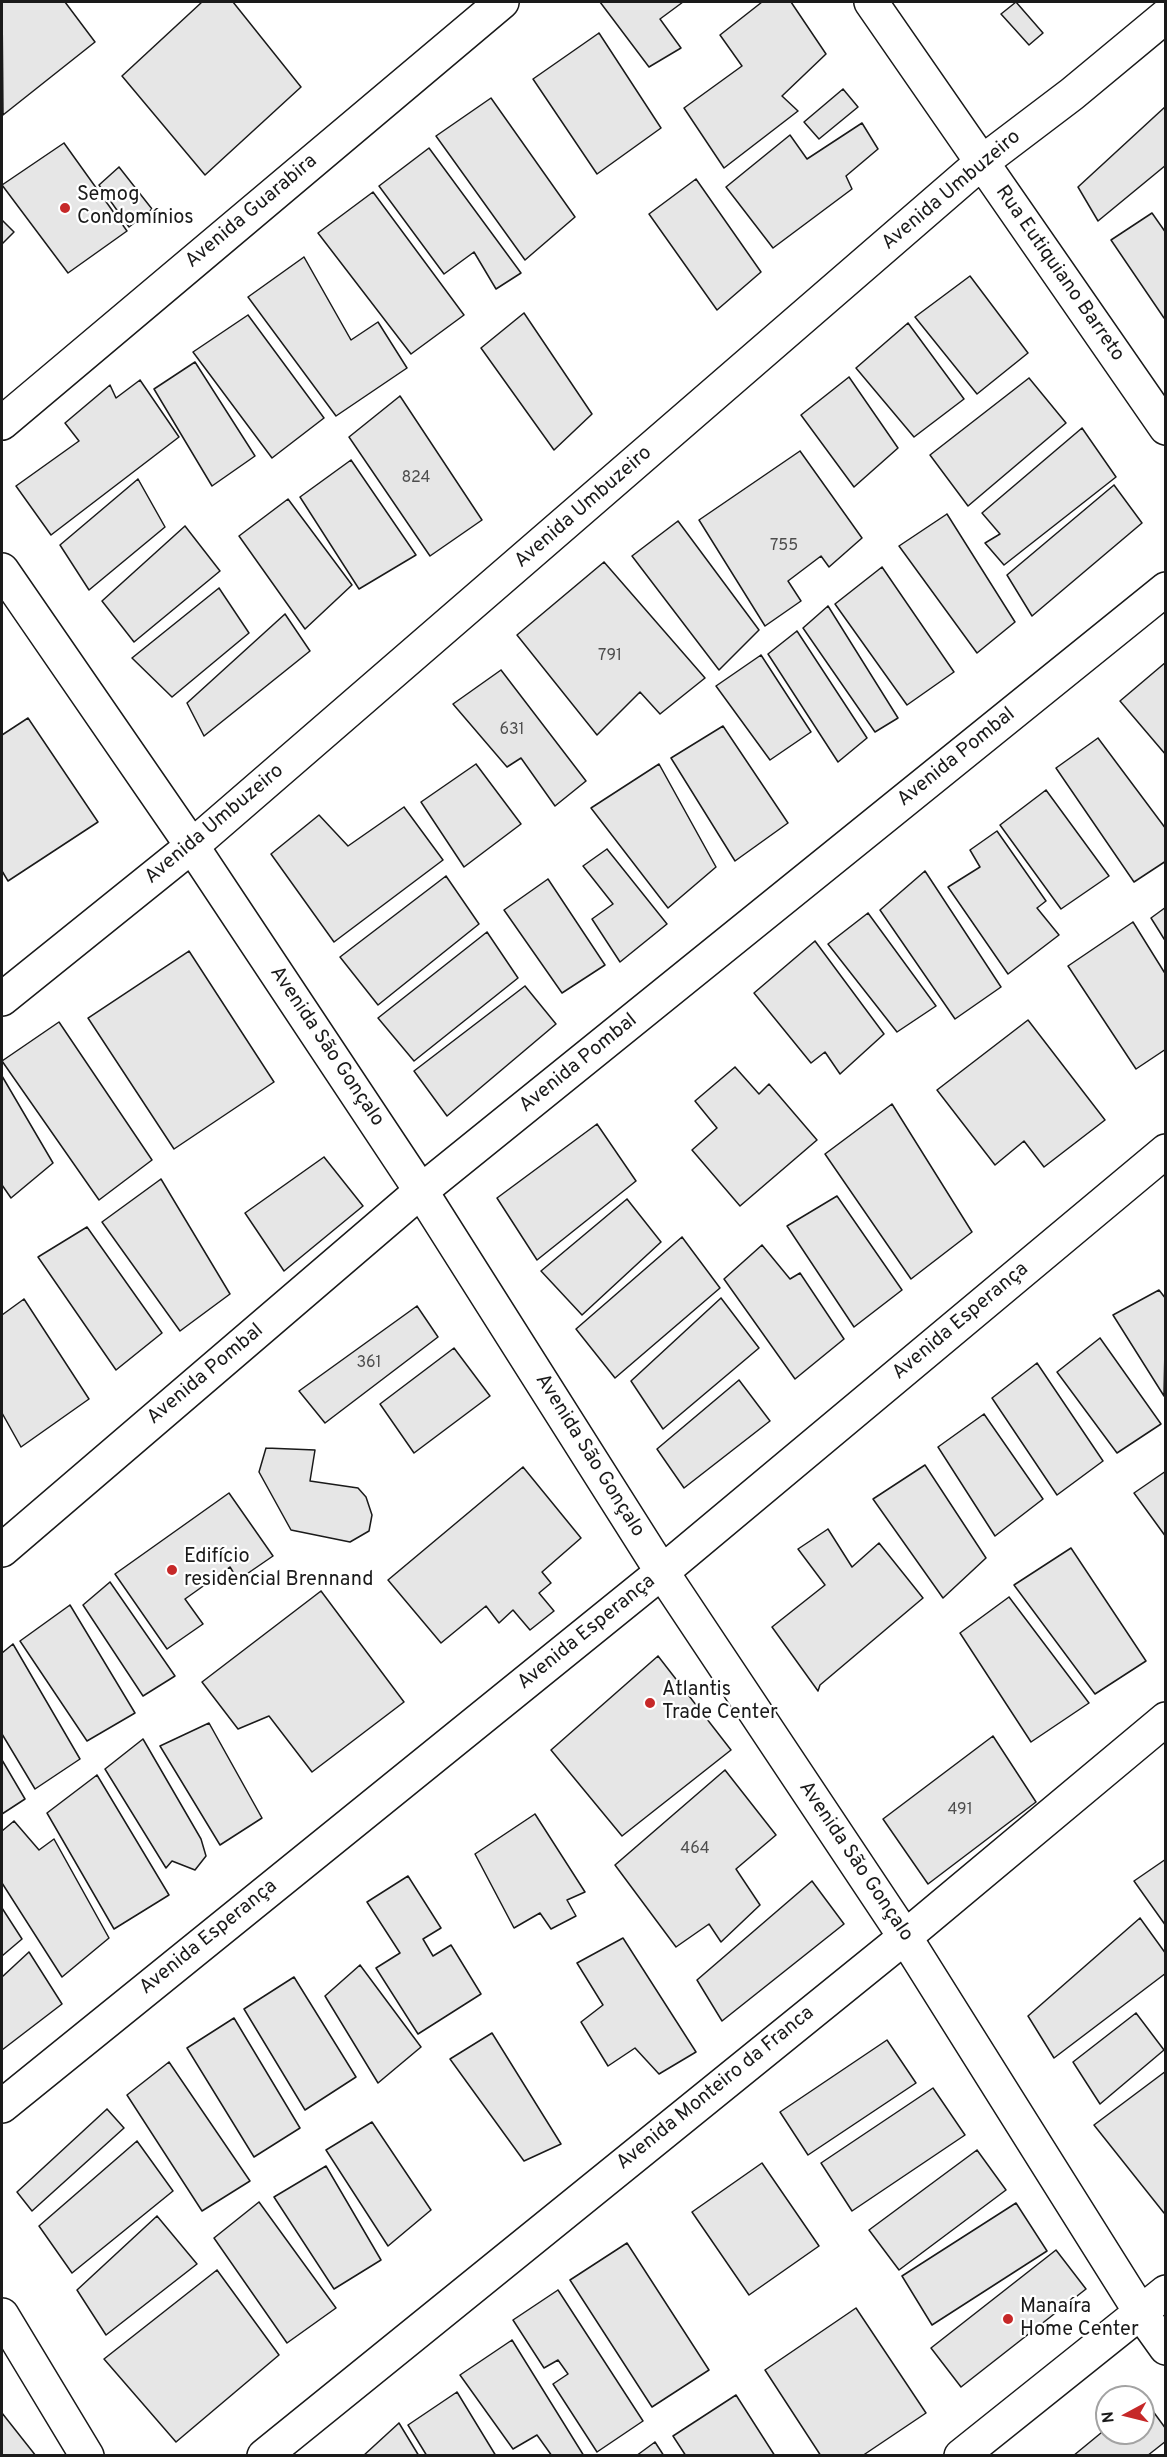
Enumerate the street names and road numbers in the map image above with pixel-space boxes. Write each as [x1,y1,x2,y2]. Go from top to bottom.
street label: Avenida Umbuzeiro [878,126,1026,256]
street label: Avenida Guarabira [181,150,323,274]
street label: Rua Eutiquiano Barreto [989,182,1129,366]
street label: Avenida Umbuzeiro [511,442,657,574]
street label: Avenida Pombal [893,703,1021,813]
street label: Avenida Umbuzeiro [141,760,289,890]
street label: Avenida São Gonçalo [264,962,388,1132]
street label: Avenida Pombal [515,1009,643,1119]
street label: Avenida Esperança [888,1258,1034,1386]
street label: Avenida Pombal [143,1319,269,1431]
street label: Avenida São Gonçalo [529,1370,649,1542]
street label: Avenida Esperança [513,1570,661,1696]
street label: Avenida São Gonçalo [793,1777,917,1947]
street label: Avenida Esperança [135,1875,283,2001]
street label: Avenida Monteiro da Franca [612,2002,820,2176]

